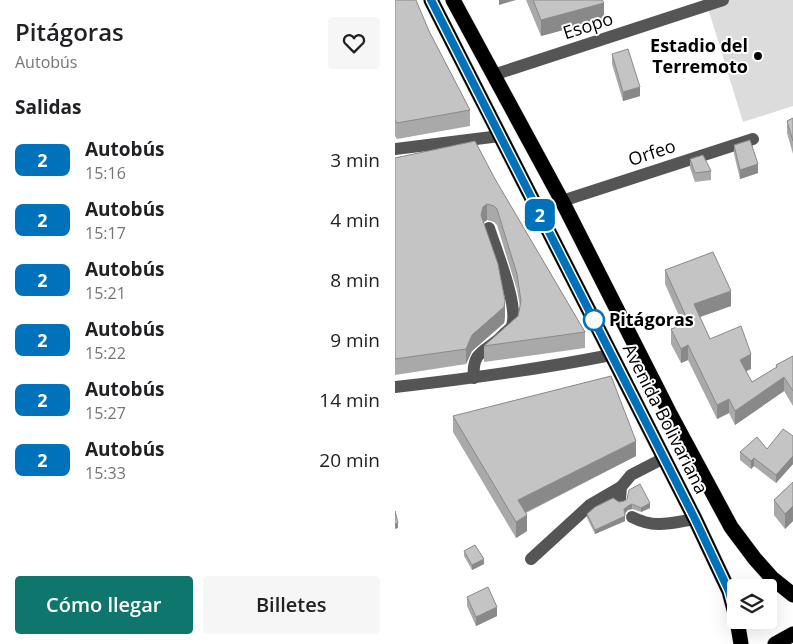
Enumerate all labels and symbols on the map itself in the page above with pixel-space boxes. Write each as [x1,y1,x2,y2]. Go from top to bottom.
street label: Esopo [560,6,616,44]
place label: Estadio del Terremoto [650,33,748,78]
marker: Estadio del Terremoto [752,50,764,62]
street label: Orfeo [625,133,678,171]
line badge: 2 [524,199,556,231]
place label: Pitágoras [609,307,694,331]
marker: Pitágoras [583,309,605,331]
street label: Avenida Bolivariana [618,339,714,498]

